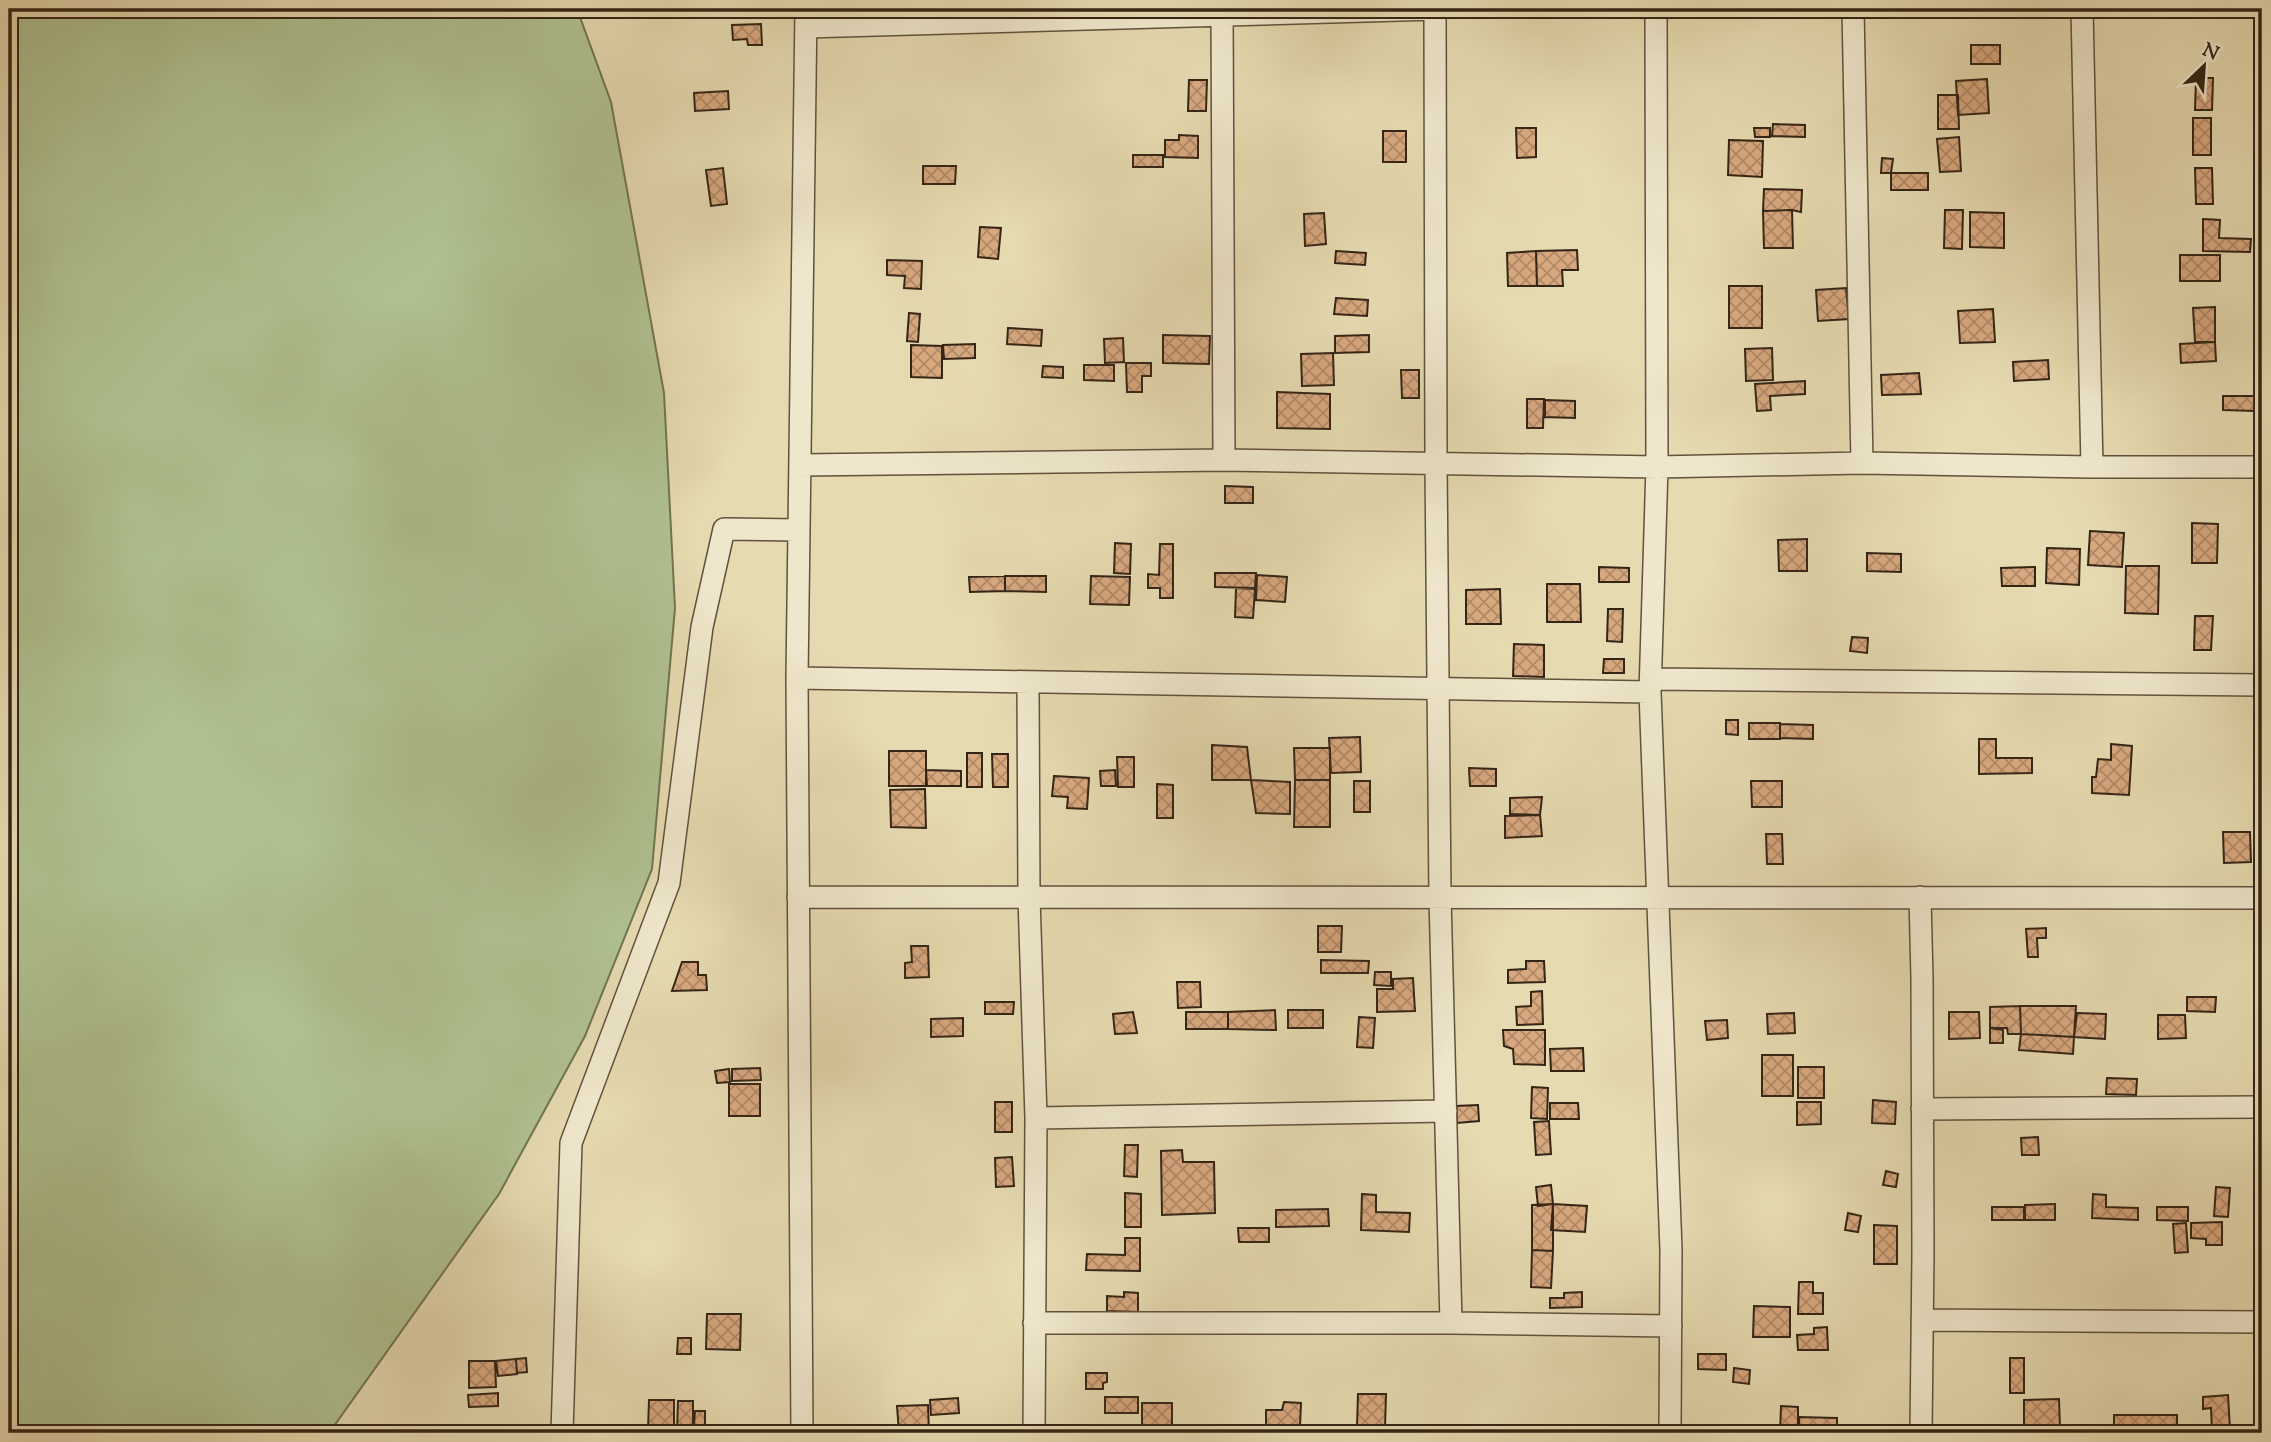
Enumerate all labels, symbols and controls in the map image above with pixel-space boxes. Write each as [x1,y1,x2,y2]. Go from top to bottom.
north arrow [2170,32,2240,102]
text: N [2198,37,2223,68]

